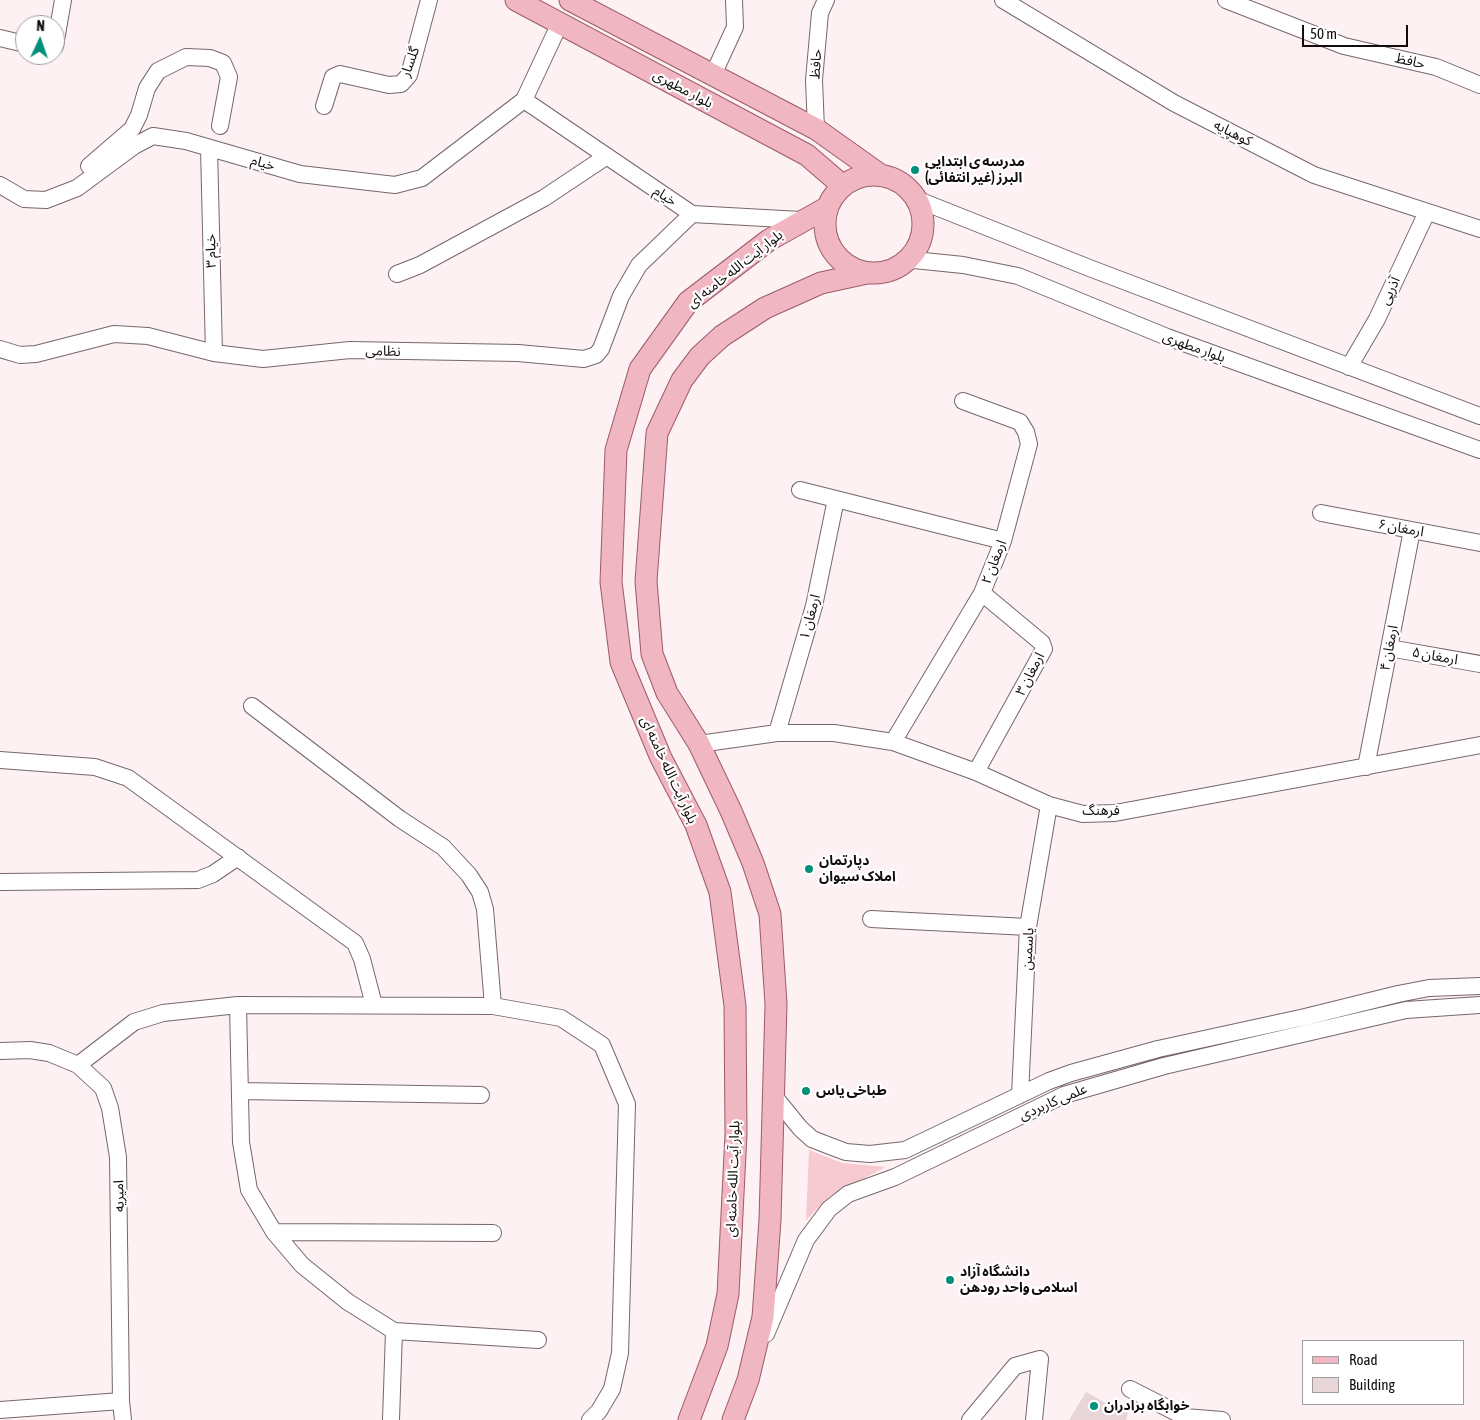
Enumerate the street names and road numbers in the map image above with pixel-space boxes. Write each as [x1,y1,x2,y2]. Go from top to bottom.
street label: گلسار [397,45,423,79]
street label: حافظ [807,48,825,80]
street label: حافظ [1393,49,1427,73]
street label: بلوار مطهری [650,66,716,112]
street label: کوهپایه [1211,116,1255,150]
street label: خیام [249,152,277,174]
street label: خیام [650,182,680,210]
street label: بلوار آیت الله خامنه ای [684,226,786,312]
street label: خیام ۳ [202,234,220,268]
street label: آذرپی [1376,274,1404,308]
street label: بلوار مطهری [1160,328,1228,366]
street label: نظامی [365,342,401,360]
street label: ارمغان ۶ [1377,516,1425,540]
street label: ارمغان ۲ [978,537,1010,587]
street label: ارمغان ۱ [796,593,824,641]
street label: ارمغان ۴ [1376,624,1402,672]
street label: ارمغان ۵ [1411,644,1459,668]
street label: ارمغان ۳ [1012,650,1048,698]
street label: بلوار آیت الله خامنه ای [637,714,701,826]
street label: فرهنگ [1082,803,1120,819]
street label: یاسمین [1018,927,1038,971]
street label: علمی کاربردی [1016,1080,1090,1124]
street label: بلوار آیت الله خامنه ای [723,1120,743,1238]
street label: امیریه [110,1180,128,1212]

